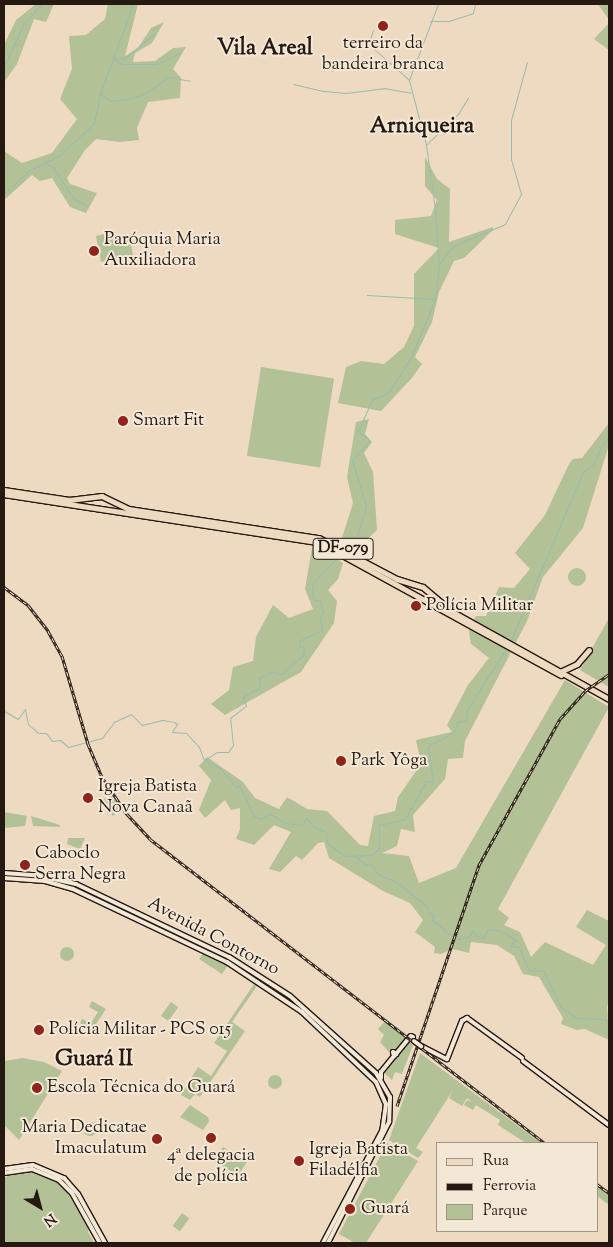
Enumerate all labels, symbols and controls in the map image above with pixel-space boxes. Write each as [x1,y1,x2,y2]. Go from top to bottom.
marker: terreiro da bandeira branca [377,20,389,32]
place label: terreiro da bandeira branca [322,34,444,76]
district label: Vila Areal [217,37,313,63]
district label: Arniqueira [370,115,474,141]
place label: Paróquia Maria Auxiliadora [104,230,221,272]
marker: Paróquia Maria Auxiliadora [88,245,100,257]
place label: Smart Fit [133,410,204,432]
marker: Smart Fit [117,415,129,427]
road number: DF-079 [312,536,374,562]
place label: Polícia Militar [426,595,533,617]
marker: Polícia Militar [410,600,422,612]
place label: Park Yôga [351,750,427,772]
marker: Park Yôga [335,755,347,767]
place label: Igreja Batista Nova Canaã [98,777,197,820]
marker: Igreja Batista Nova Canaã [82,792,94,804]
place label: Caboclo Serra Negra [35,844,126,886]
marker: Caboclo Serra Negra [19,859,31,871]
street label: Avenida Contorno [143,893,283,981]
place label: Polícia Militar - PCS 015 [49,1019,231,1041]
marker: Polícia Militar - PCS 015 [33,1024,45,1036]
district label: Guará II [55,1048,133,1074]
place label: Escola Técnica do Guará [47,1077,235,1099]
marker: Escola Técnica do Guará [31,1082,43,1094]
place label: Maria Dedicatae Imaculatum [22,1118,147,1160]
marker: 4ª delegacia de polícia [205,1132,217,1144]
marker: Maria Dedicatae Imaculatum [151,1133,163,1145]
place label: Igreja Batista Filadélfia [309,1140,408,1182]
legend [436,1142,598,1232]
place label: 4ª delegacia de polícia [167,1146,255,1188]
text: Rua [483,1151,509,1172]
marker: Igreja Batista Filadélfia [293,1155,305,1167]
text: Ferrovia [483,1176,536,1197]
north arrow [15,1182,65,1232]
place label: Guará [361,1198,409,1220]
text: Parque [483,1201,527,1222]
marker: Guará [343,1202,357,1216]
text: N [39,1208,60,1230]

